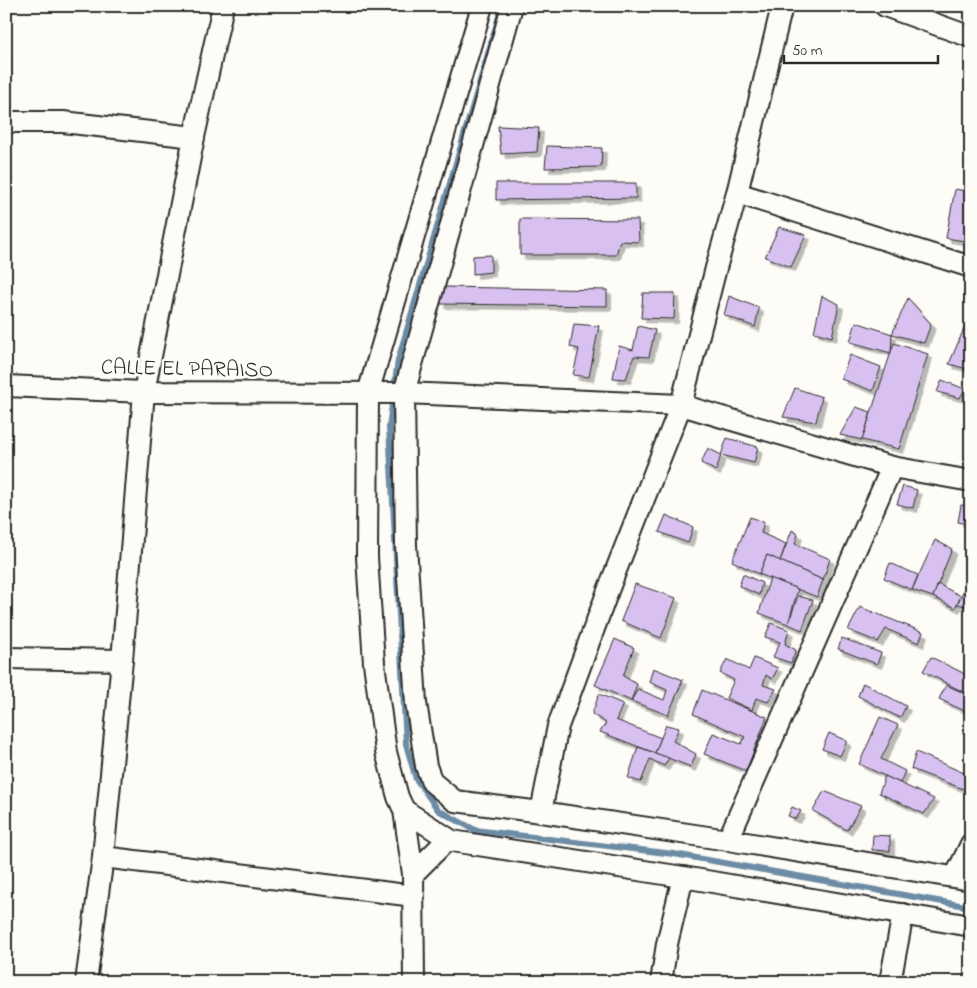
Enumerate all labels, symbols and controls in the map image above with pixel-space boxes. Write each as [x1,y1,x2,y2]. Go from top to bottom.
scale bar [784,32,938,64]
text: 50 m [792,40,823,62]
street label: CALLE EL PARAISO [101,352,273,387]

